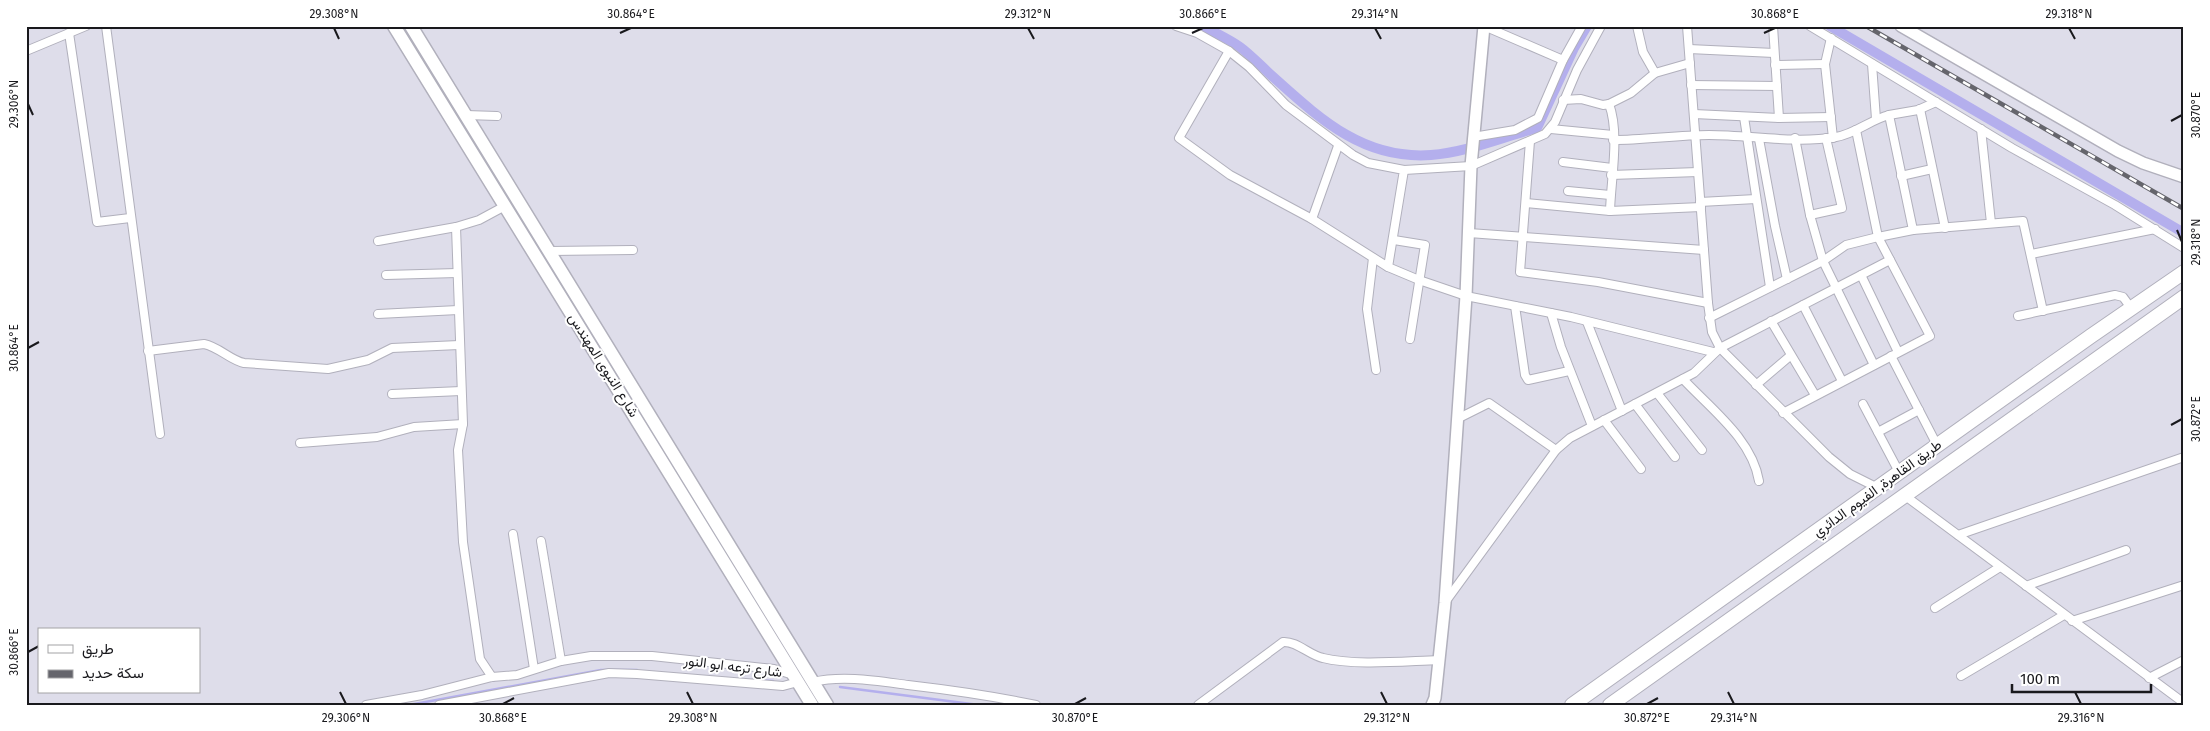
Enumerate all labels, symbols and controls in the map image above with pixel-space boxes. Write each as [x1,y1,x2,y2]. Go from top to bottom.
text: 29.308°N [310,7,358,21]
text: 30.864°E [607,7,655,21]
text: 29.312°N [1005,7,1051,21]
text: 30.866°E [1179,7,1227,21]
text: 29.314°N [1352,7,1398,21]
text: 30.868°E [1751,7,1799,21]
text: 29.318°N [2045,7,2093,21]
text: 29.306°N [7,80,21,128]
text: 30.870°E [2189,92,2203,138]
text: 29.318°N [2189,218,2203,266]
street label: شارع النبوى المهندس [563,310,642,422]
text: 30.864°E [7,324,21,372]
text: 30.872°E [2189,396,2203,442]
street label: طريق القاهرة, الفيوم الدائري [1810,436,1947,543]
text: 30.866°E [7,628,21,676]
legend [38,628,200,694]
text: طريق [82,640,114,659]
street label: شارع ترعه ابو النور [681,652,783,683]
scale bar [2012,661,2151,693]
text: سكة حديد [82,664,144,682]
text: 100 m [2020,670,2060,688]
text: 29.306°N [322,711,370,725]
text: 30.868°E [479,711,527,725]
text: 29.308°N [669,711,717,725]
text: 30.870°E [1052,711,1098,725]
text: 29.312°N [1364,711,1410,725]
text: 30.872°E [1624,711,1670,725]
text: 29.314°N [1711,711,1757,725]
text: 29.316°N [2058,711,2104,725]

